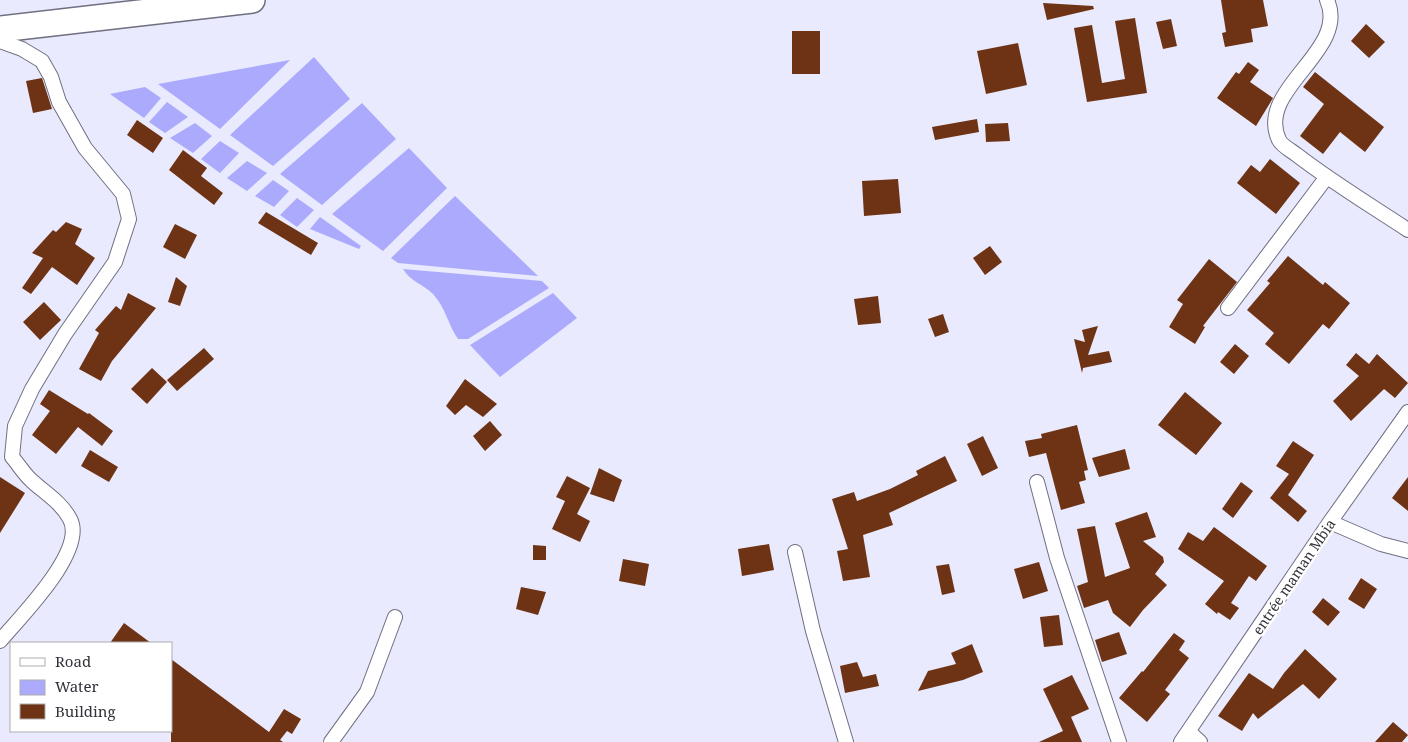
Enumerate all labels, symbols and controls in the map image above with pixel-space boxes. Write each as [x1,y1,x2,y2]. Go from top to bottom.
street label: entrée maman Mbia [1248,515,1339,638]
legend [10,642,172,732]
text: Road [55,651,91,671]
text: Water [55,676,98,696]
text: Building [55,701,116,721]

